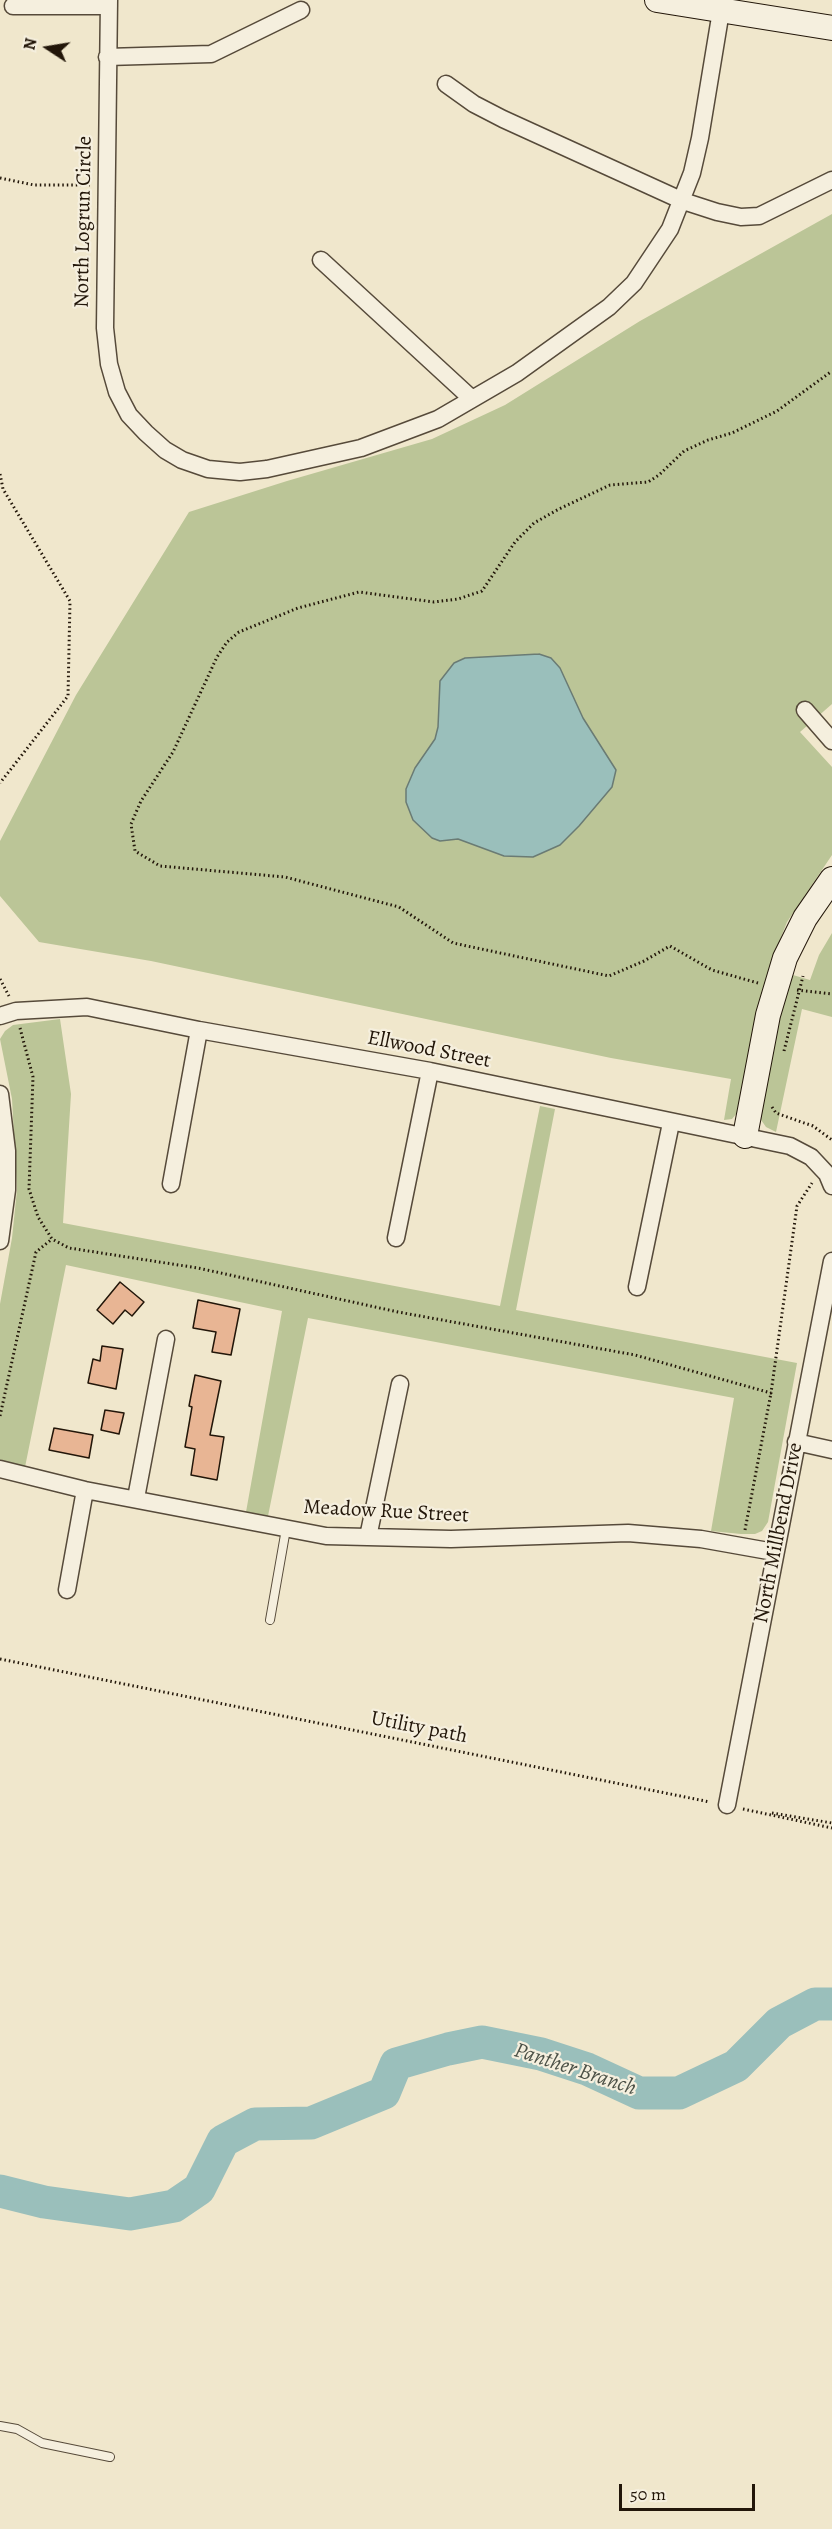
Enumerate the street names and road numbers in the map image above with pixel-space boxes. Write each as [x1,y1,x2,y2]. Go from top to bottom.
street label: North Logrun Circle [70,136,98,308]
street label: Ellwood Street [365,1026,493,1074]
street label: North Millbend Drive [749,1441,809,1625]
street label: Meadow Rue Street [303,1495,469,1529]
street label: Utility path [369,1706,469,1750]

